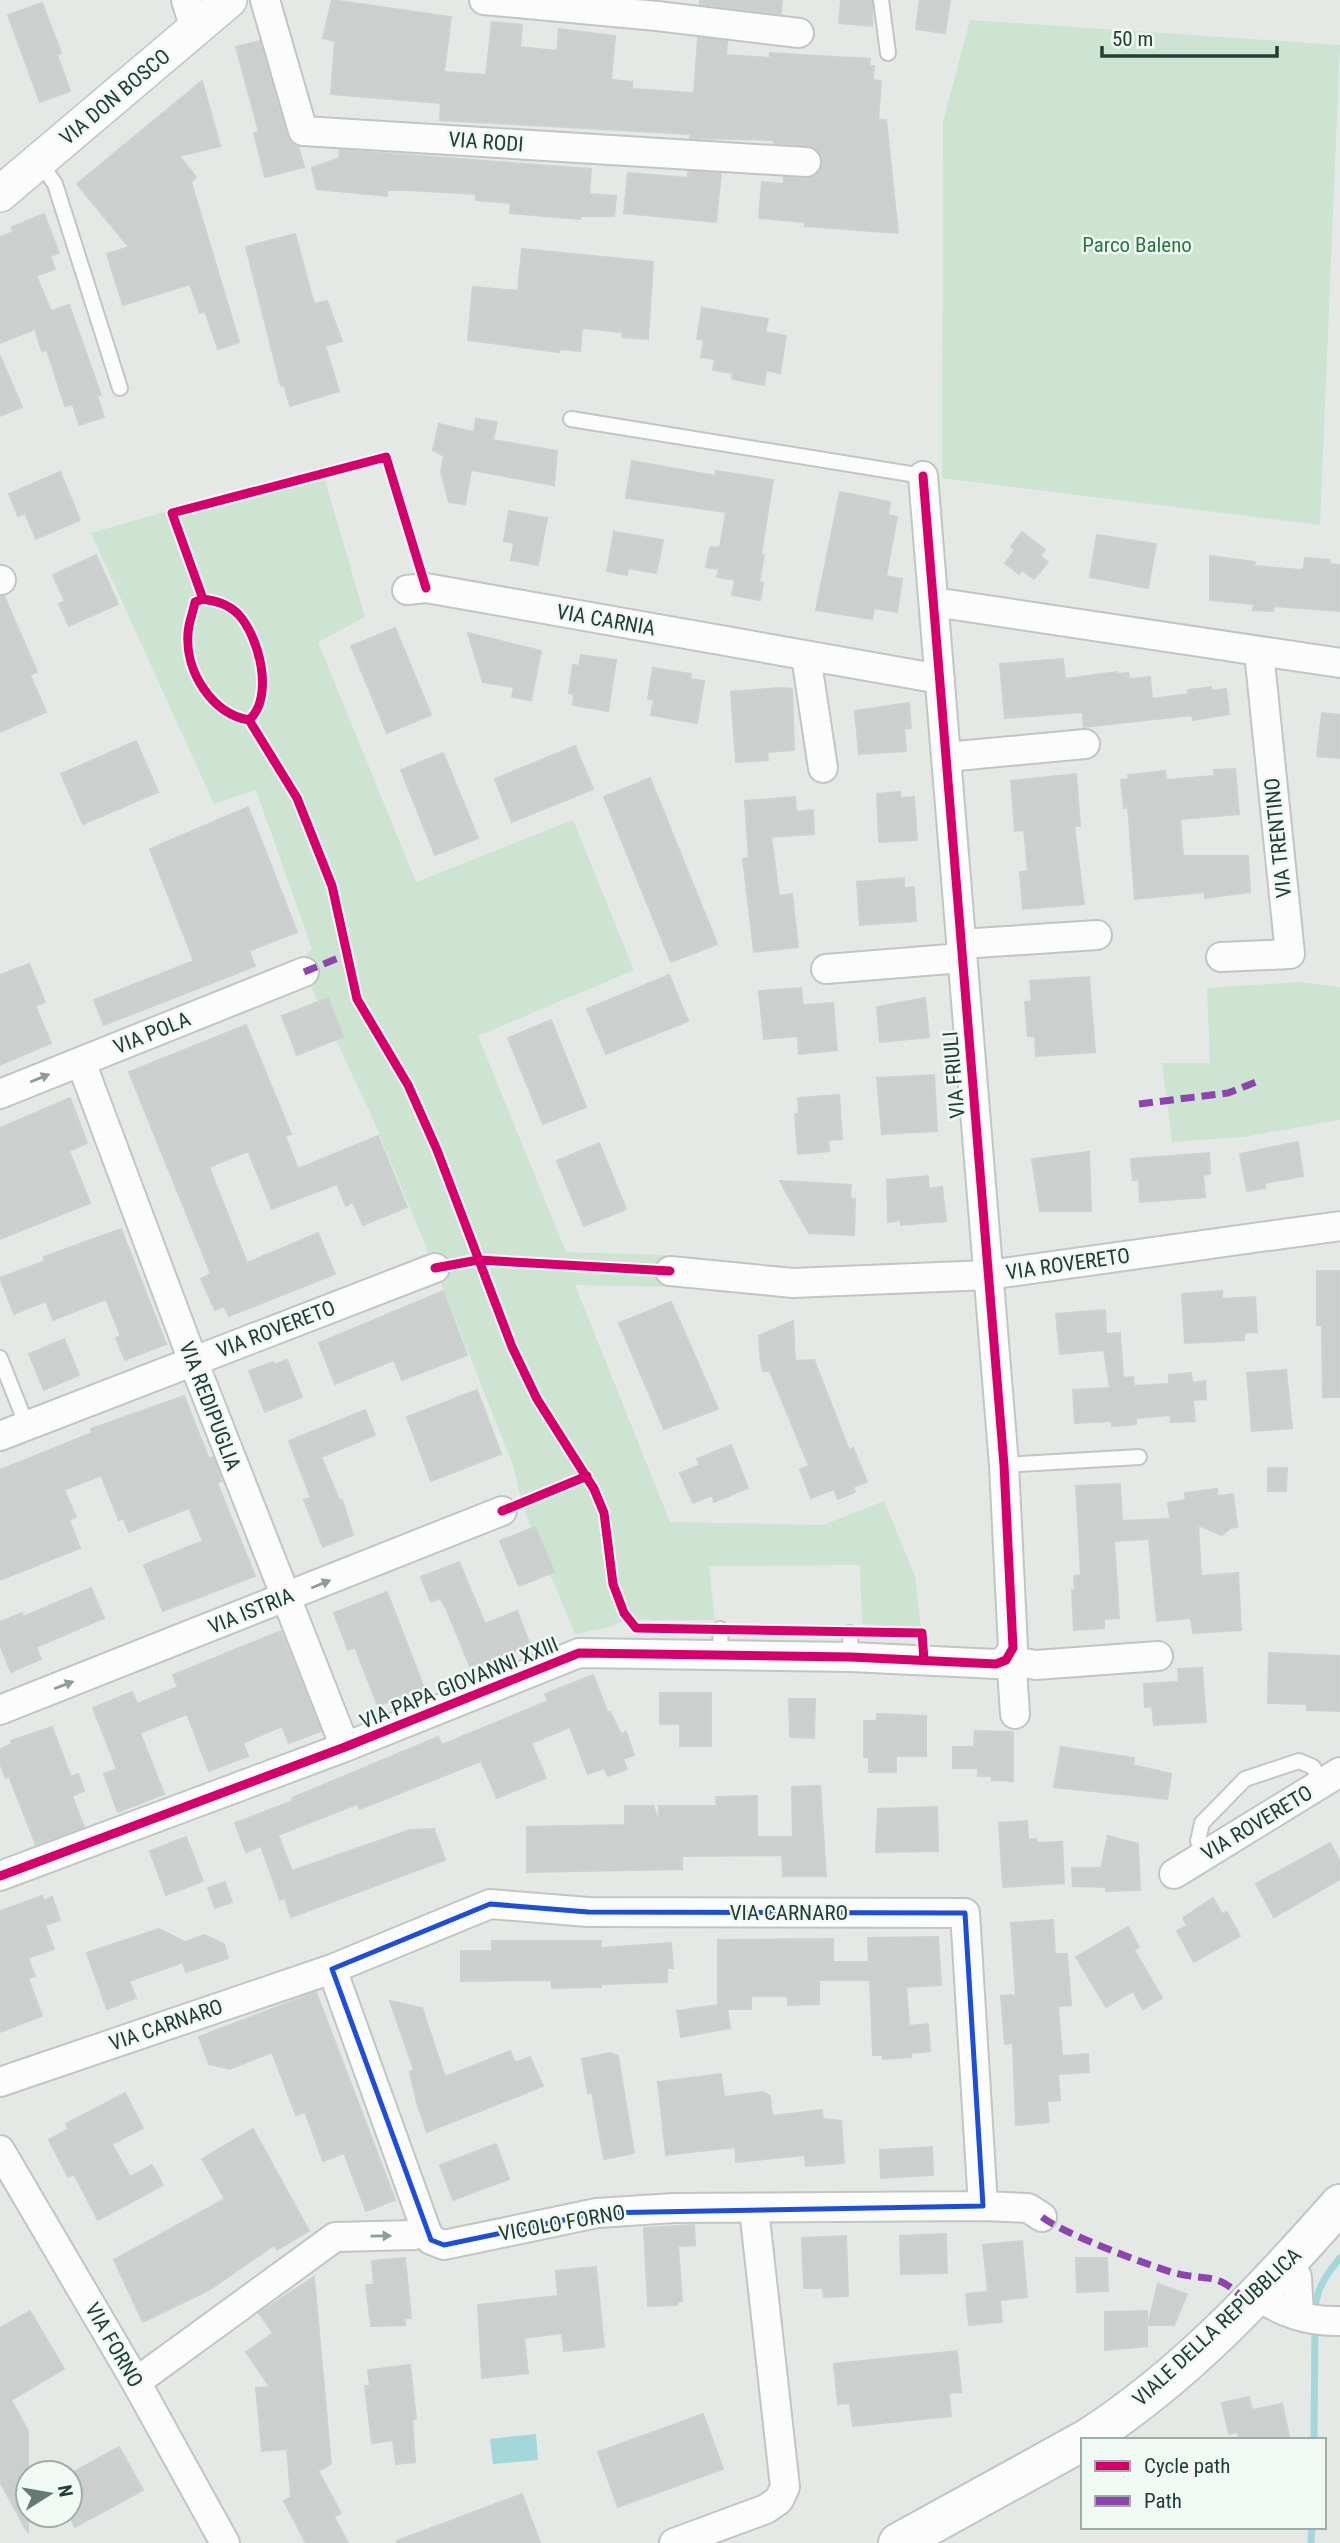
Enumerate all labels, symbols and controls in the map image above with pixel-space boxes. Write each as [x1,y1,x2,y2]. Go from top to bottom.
scale bar [1102,14,1277,58]
text: 50 m [1112,27,1153,51]
street label: VIA DON BOSCO [55,44,175,150]
street label: VIA RODI [448,127,524,157]
park label: Parco Baleno [1082,233,1192,257]
street label: VIA CARNIA [555,600,657,640]
street label: VIA TRENTINO [1260,777,1296,899]
street label: VIA POLA [110,1007,194,1059]
street label: VIA FRIULI [938,1030,970,1120]
one-way arrow [30,1073,51,1084]
street label: VIA ROVERETO [1004,1243,1132,1285]
street label: VIA ROVERETO [213,1295,339,1363]
street label: VIA REDIPUGLIA [174,1338,246,1474]
one-way arrow [310,1578,331,1589]
street label: VIA ISTRIA [205,1583,297,1639]
street label: VIA PAPA GIOVANNI XXIII [356,1632,562,1734]
one-way arrow [53,1679,74,1690]
street label: VIA ROVERETO [1197,1781,1317,1865]
street label: VIA CARNARO [730,1901,848,1925]
street label: VIA CARNARO [106,1994,226,2056]
street label: VICOLO FORNO [497,2200,627,2246]
one-way arrow [371,2230,393,2242]
street label: VIALE DELLA REPUBBLICA [1128,2243,1306,2411]
street label: VIA FORNO [80,2298,148,2392]
legend [1081,2438,1326,2529]
text: Cycle path [1144,2454,1230,2478]
north arrow [14,2459,84,2529]
text: N [53,2483,78,2499]
text: Path [1144,2489,1182,2513]

